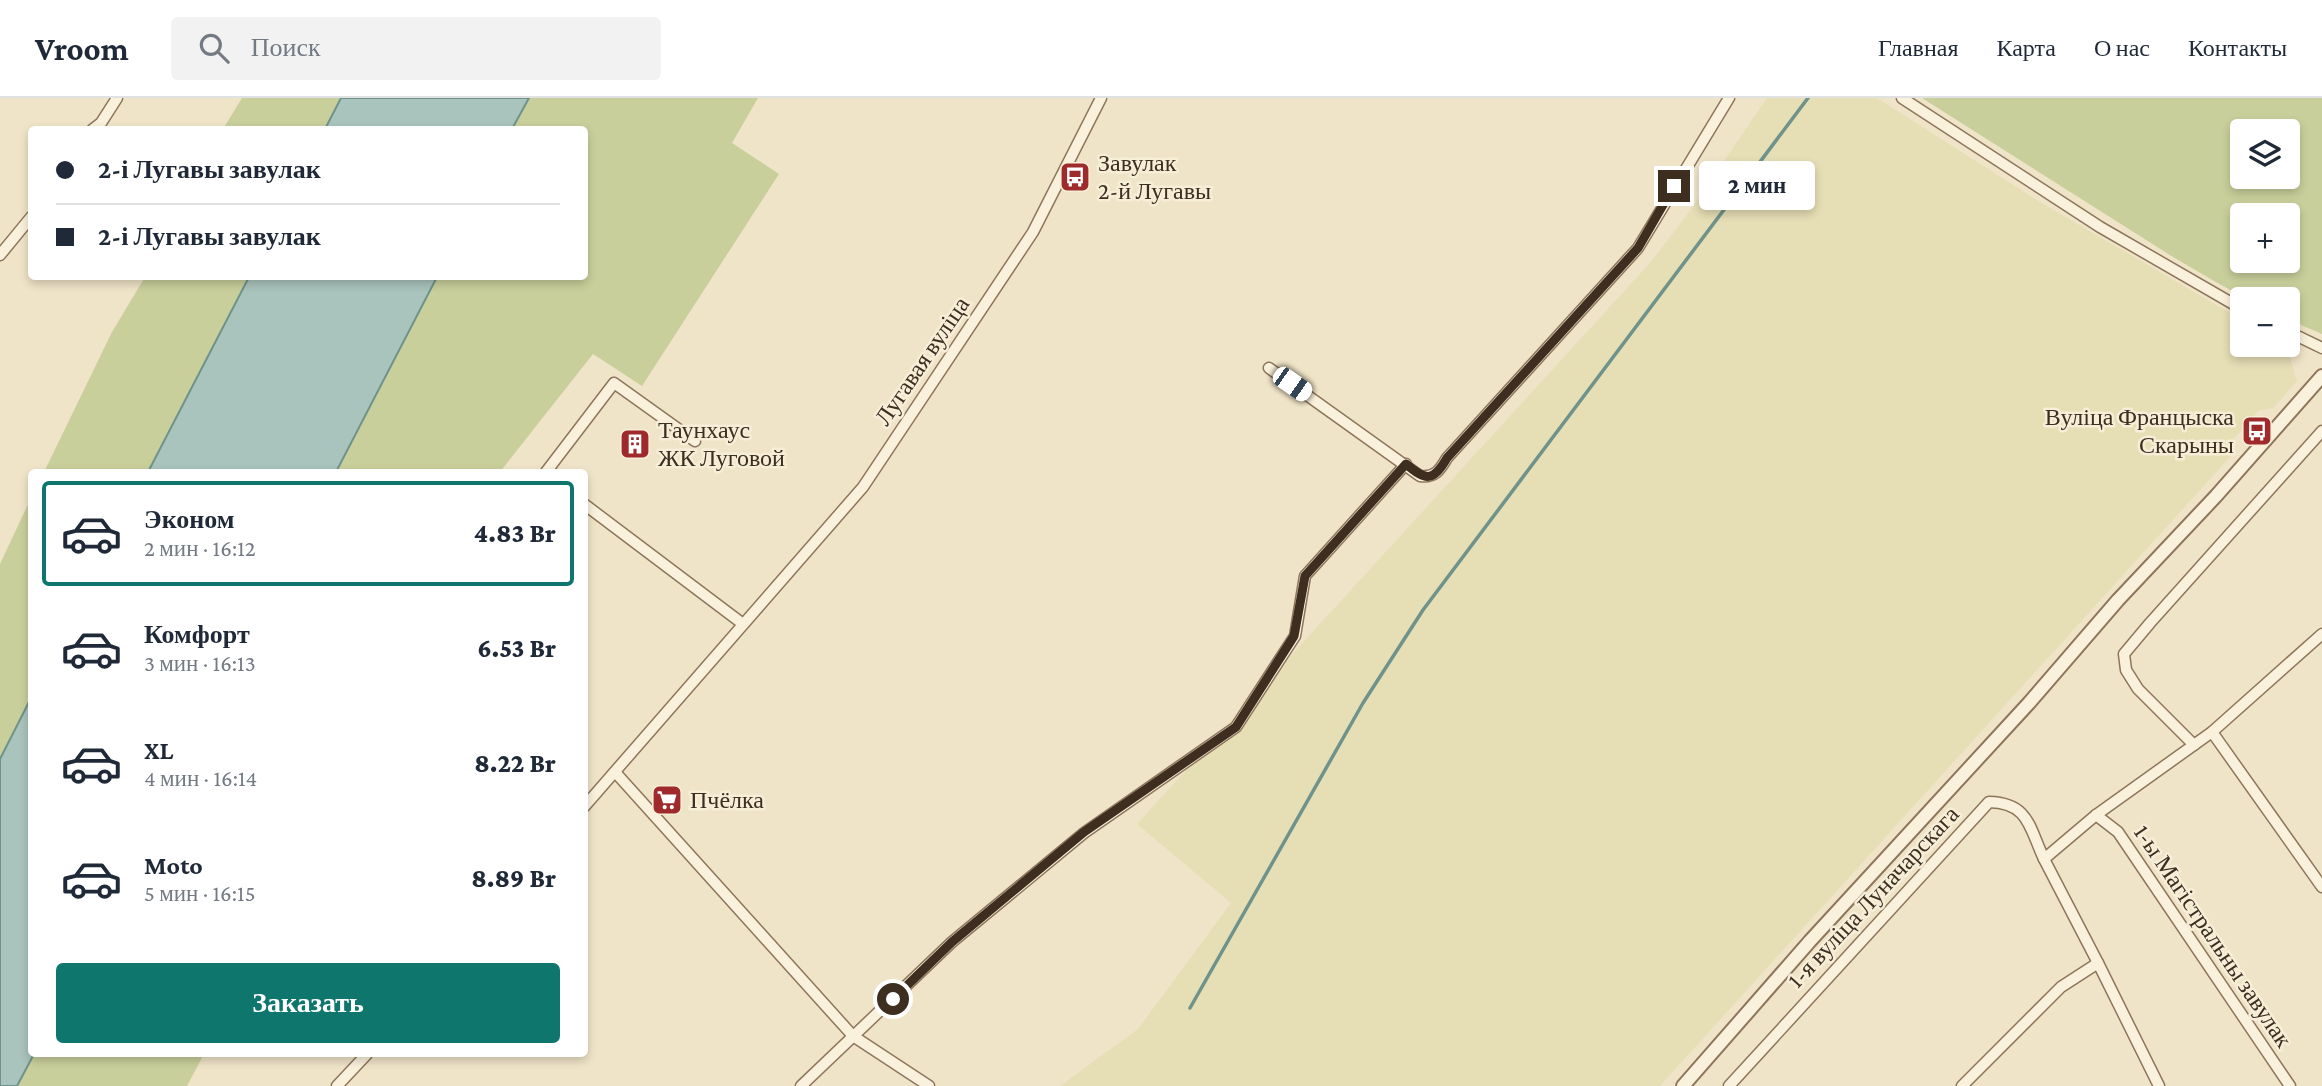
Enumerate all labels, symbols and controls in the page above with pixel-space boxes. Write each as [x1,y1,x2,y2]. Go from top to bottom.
search box [171,17,661,80]
icon: search [195,29,233,67]
text: Vroom [35,30,129,67]
text: Поиск [251,33,321,62]
text: Главная [1878,34,1959,61]
text: Карта [1997,34,2056,61]
text: О нас [2094,34,2150,61]
text: Контакты [2188,34,2287,61]
map controls [2230,119,2300,357]
button: layers [2230,119,2300,189]
place label: Завулак 2-й Лугавы [1098,149,1211,204]
text: 2-і Лугавы завулак [98,155,321,184]
bus stop icon: Завулак 2-й Лугавы [1058,160,1092,194]
callout: 2 мин [1698,162,1814,210]
route end [1658,170,1690,202]
text: 2 мин [1728,172,1786,198]
button: + [2230,203,2300,273]
text: 2-і Лугавы завулак [98,222,321,251]
button: − [2230,287,2300,357]
street label: Лугавая вуліца [869,291,975,430]
car [1269,363,1316,405]
place label: Вуліца Францыска Скарыны [2045,403,2234,458]
bus stop icon: Вуліца Францыска Скарыны [2240,414,2274,448]
place label: Таунхаус ЖК Луговой [658,416,785,471]
building icon: Таунхаус ЖК Луговой [618,427,652,461]
icon: car [60,502,123,565]
text: Эконом [144,505,234,534]
text: 4.83 Br [474,519,556,548]
text: 2 мин · 16:12 [144,535,256,561]
icon: car [60,617,123,680]
text: Комфорт [144,620,250,649]
text: 6.53 Br [477,634,556,663]
text: 3 мин · 16:13 [144,650,256,676]
icon: car [60,732,123,795]
text: XL [144,736,173,765]
text: 8.22 Br [474,749,556,778]
text: 4 мин · 16:14 [144,765,257,791]
supermarket icon: Пчёлка [650,783,684,817]
place label: Пчёлка [690,786,764,813]
street label: 1-я вуліца Луначарскага [1781,800,1964,993]
street label: 1-ы Магістральны завулак [2129,819,2298,1052]
icon: car [60,847,123,910]
text: Moto [144,851,203,880]
text: 8.89 Br [471,864,556,893]
text: 5 мин · 16:15 [144,880,256,906]
button: Заказать [56,963,560,1043]
route start [877,983,909,1015]

